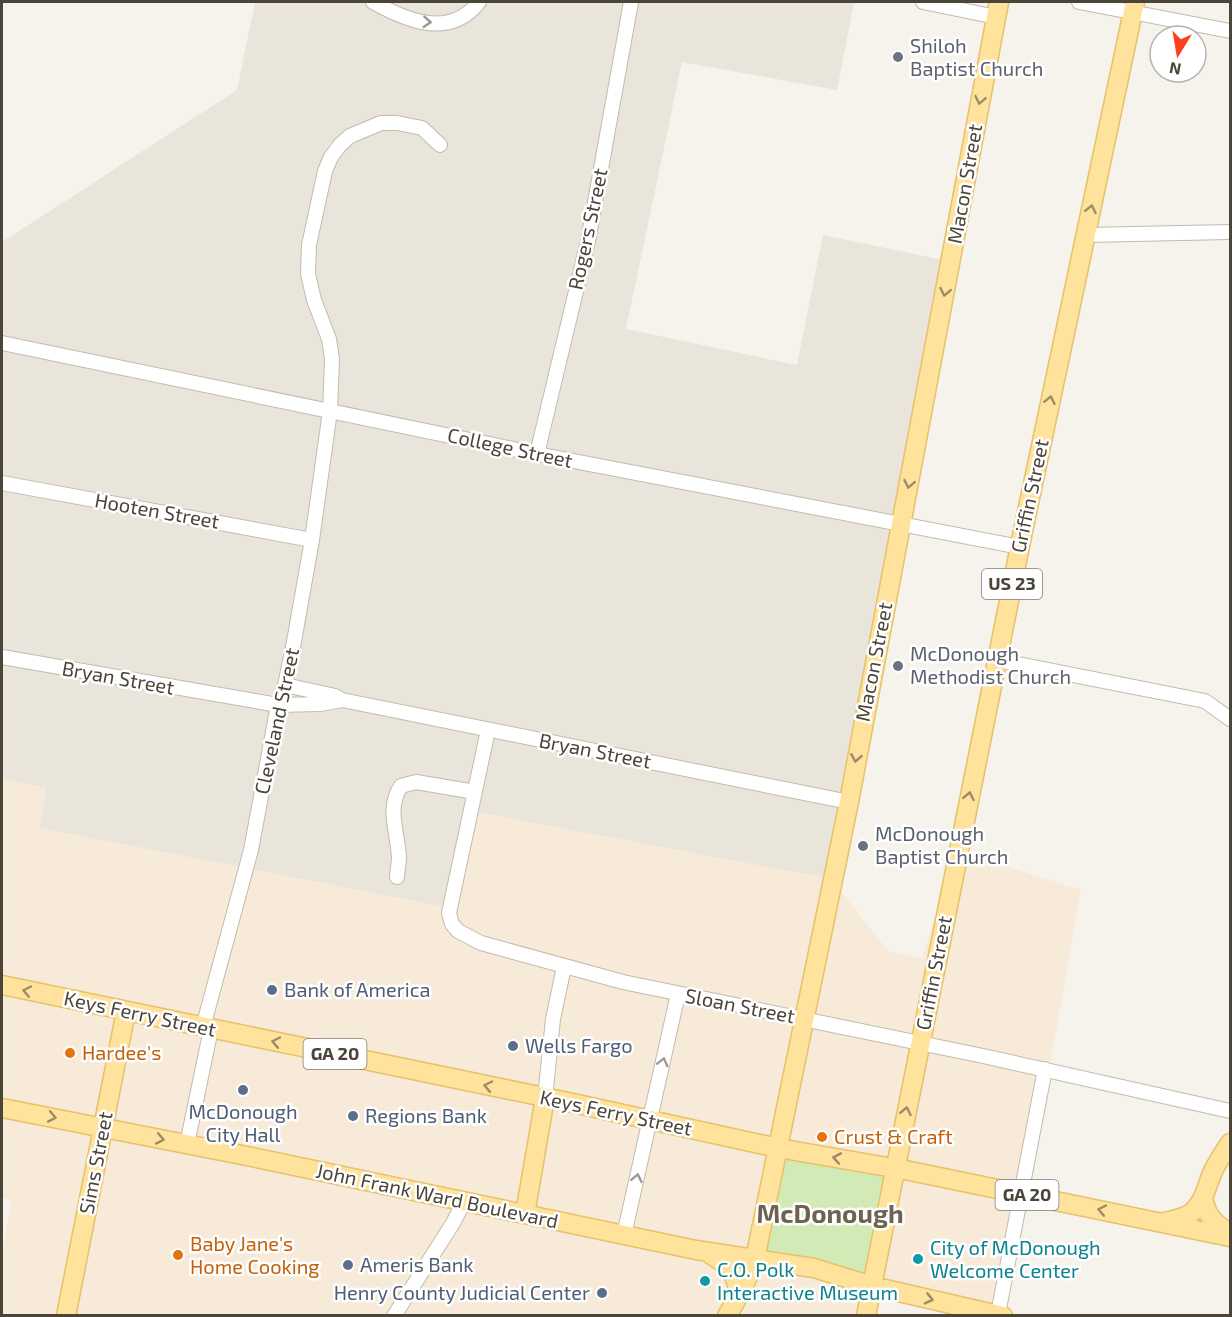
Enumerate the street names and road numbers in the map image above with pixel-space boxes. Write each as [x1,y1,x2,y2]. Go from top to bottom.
street label: Macon Street [942,122,986,246]
street label: Rogers Street [562,165,612,292]
street label: College Street [445,422,575,472]
street label: Griffin Street [1005,436,1053,555]
street label: Hooten Street [93,487,222,533]
road number: US 23 [982,569,1042,599]
street label: Macon Street [850,600,896,724]
street label: Cleveland Street [249,645,303,796]
street label: Bryan Street [60,655,177,699]
street label: Bryan Street [537,727,654,773]
street label: Griffin Street [910,913,956,1032]
street label: Sloan Street [683,983,797,1027]
street label: Keys Ferry Street [62,985,219,1041]
road number: GA 20 [304,1039,366,1069]
street label: Keys Ferry Street [538,1084,695,1140]
street label: Sims Street [73,1109,117,1216]
street label: John Frank Ward Boulevard [314,1158,561,1232]
road number: GA 20 [996,1180,1058,1210]

